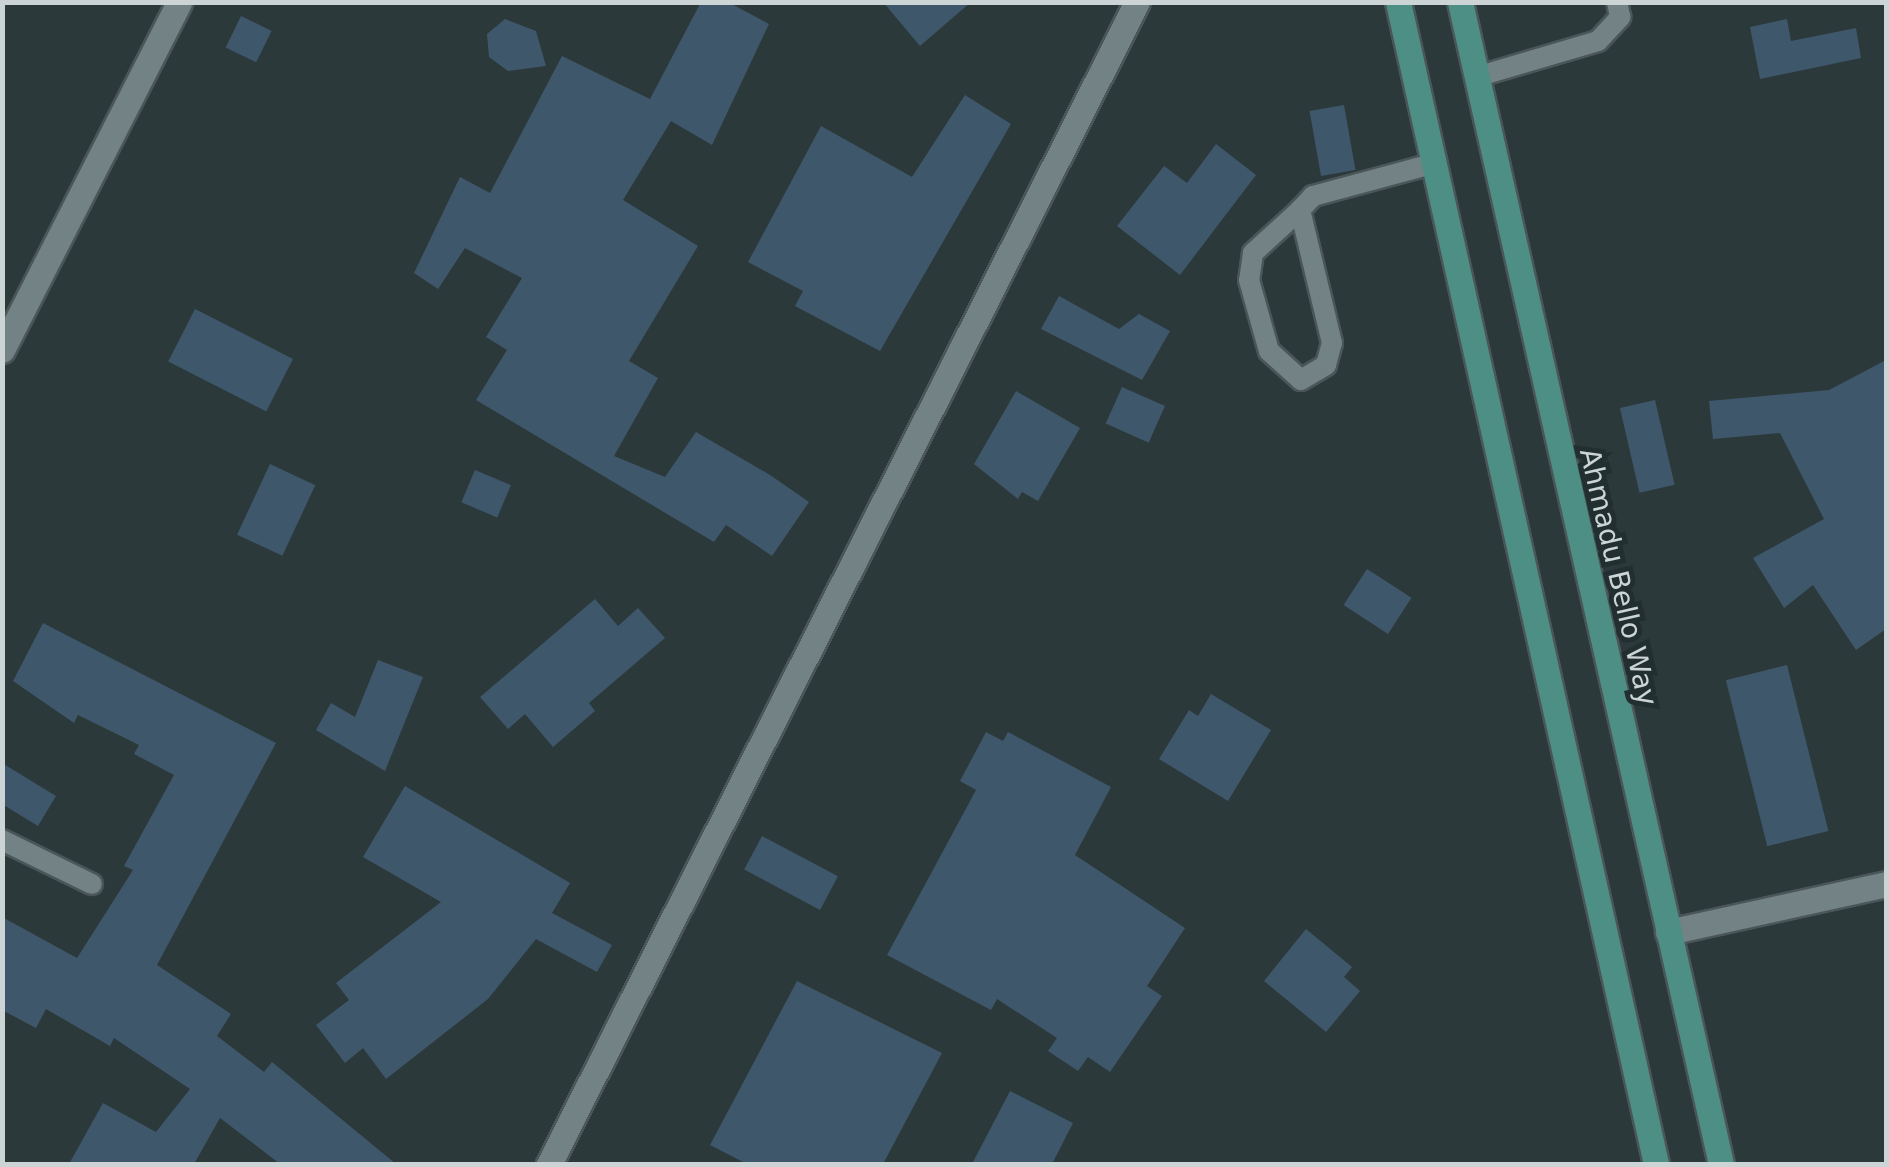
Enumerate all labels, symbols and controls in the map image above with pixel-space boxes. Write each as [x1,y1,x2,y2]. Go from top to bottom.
street label: Ahmadu Bello Way [1572,445,1664,709]

